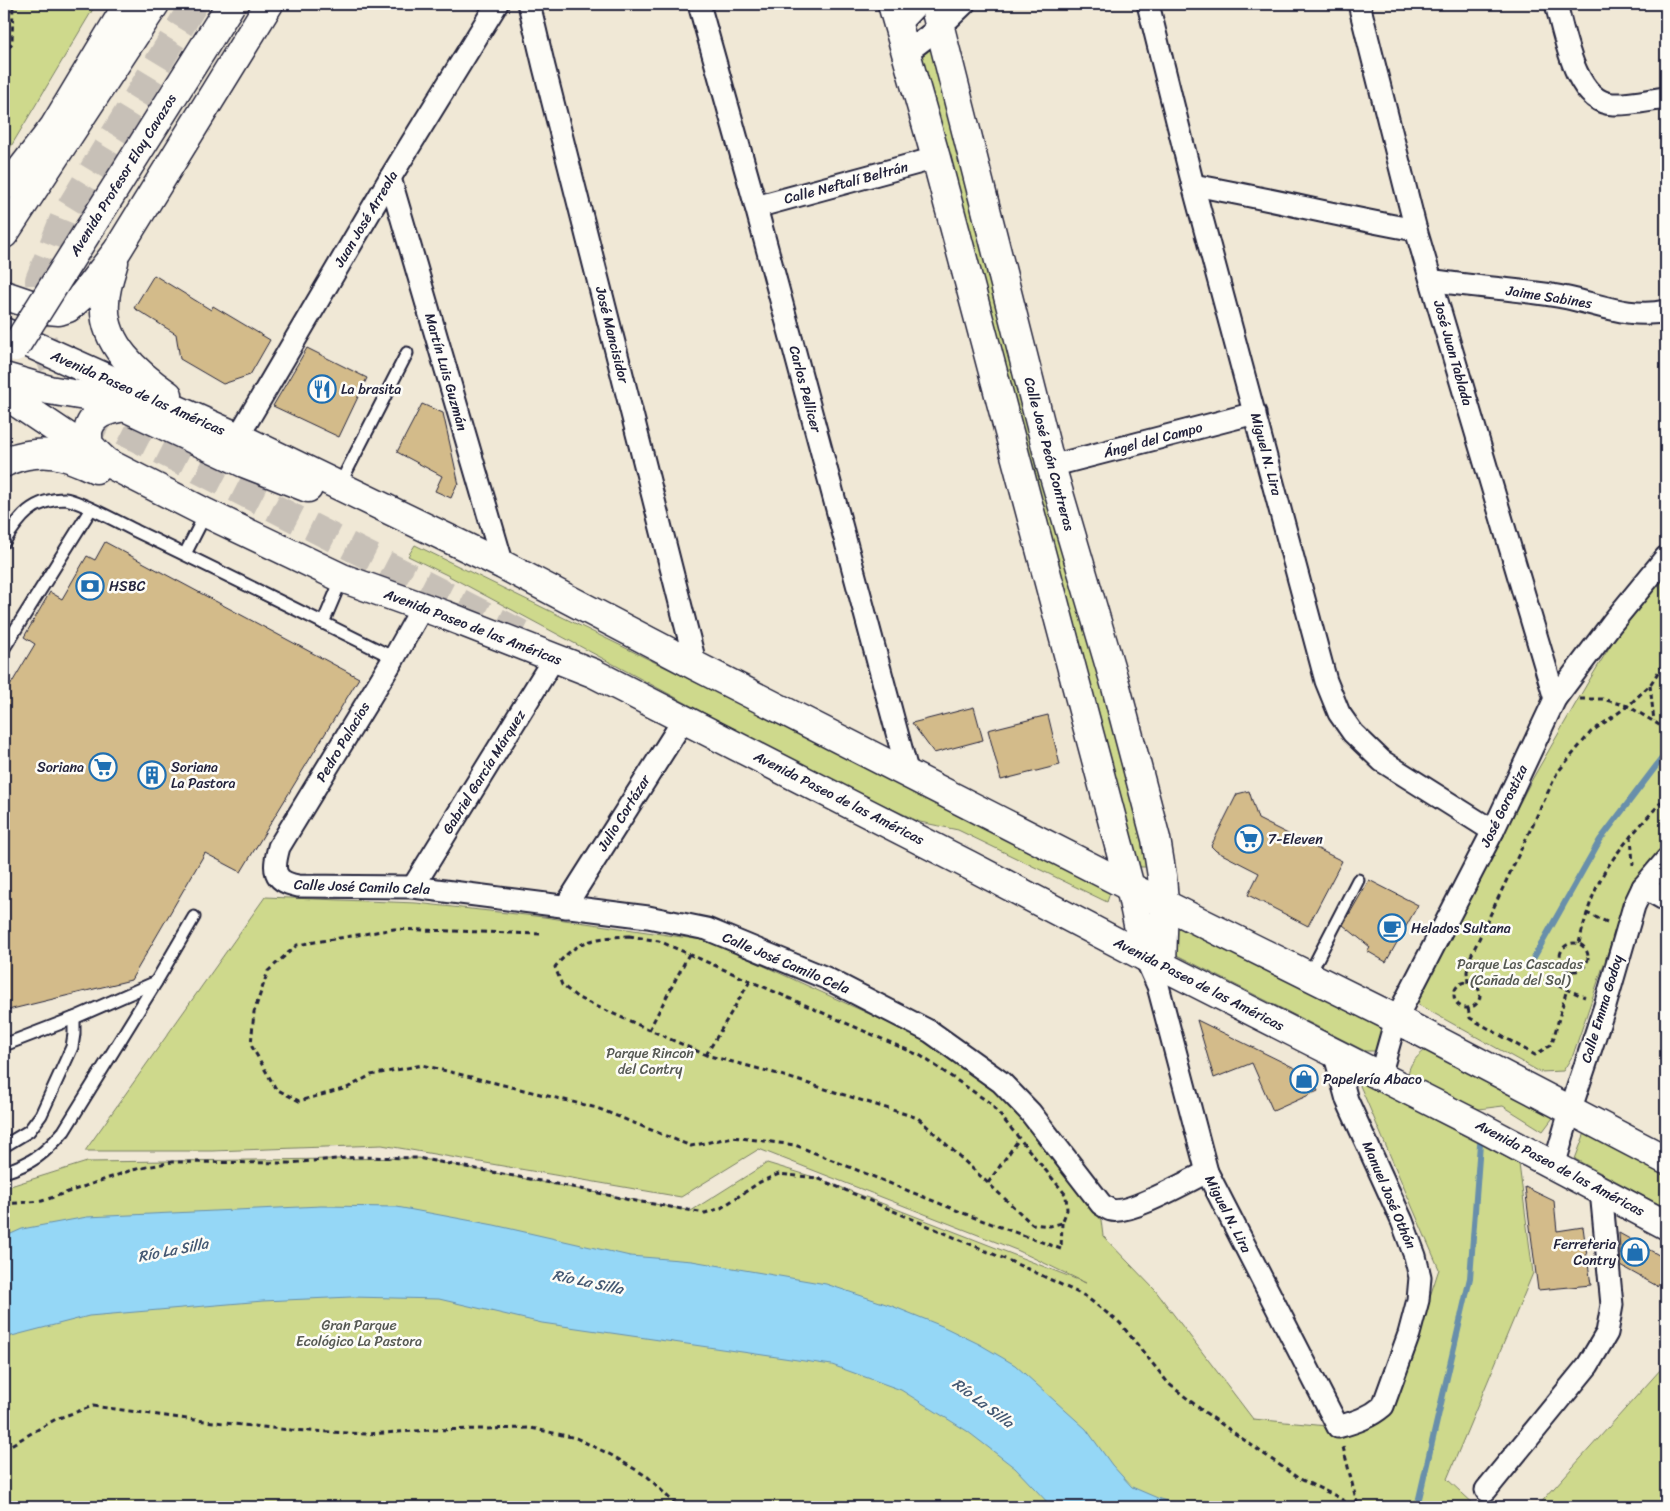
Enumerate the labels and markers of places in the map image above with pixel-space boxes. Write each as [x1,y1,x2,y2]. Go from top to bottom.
restaurant icon: La brasita [307,374,337,404]
place label: La brasita [341,377,401,402]
bank icon: HSBC [75,571,105,601]
place label: HSBC [109,574,146,599]
supermarket icon: Soriana [88,752,118,782]
place label: Soriana [37,755,84,780]
place label: Soriana La Pastora [171,755,236,796]
building icon: Soriana La Pastora [137,760,167,790]
supermarket icon: 7-Eleven [1234,824,1264,854]
place label: 7-Eleven [1268,827,1323,852]
cafe icon: Helados Sultana [1377,913,1407,943]
place label: Helados Sultana [1411,916,1511,941]
shop icon: Papelería Abaco [1289,1064,1319,1094]
place label: Papelería Abaco [1323,1067,1422,1092]
place label: Ferreteria Contry [1553,1232,1617,1273]
shop icon: Ferreteria Contry [1620,1237,1650,1267]

